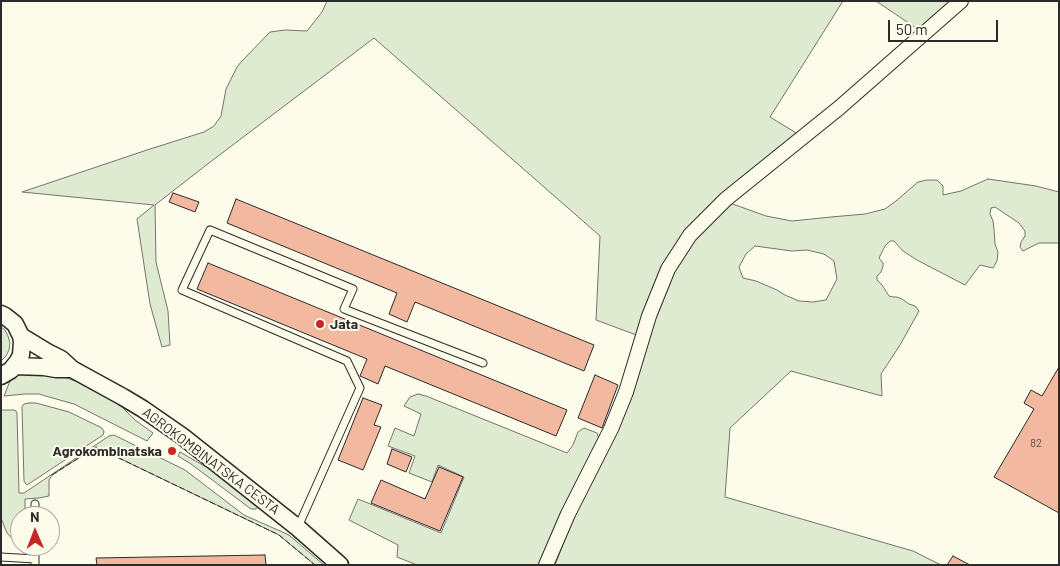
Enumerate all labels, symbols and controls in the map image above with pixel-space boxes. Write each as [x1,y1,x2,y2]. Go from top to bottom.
scale bar [890,10,1000,42]
text: 50 m [896,20,928,38]
place label: Jata [330,316,358,332]
marker: Jata [314,318,326,330]
street label: AGROKOMBINATSKA CESTA [139,404,283,518]
house number: 82 [1030,436,1042,450]
place label: Agrokombinatska [53,443,162,459]
marker: Agrokombinatska [166,445,178,457]
north arrow [10,506,60,556]
text: N [30,508,40,525]

